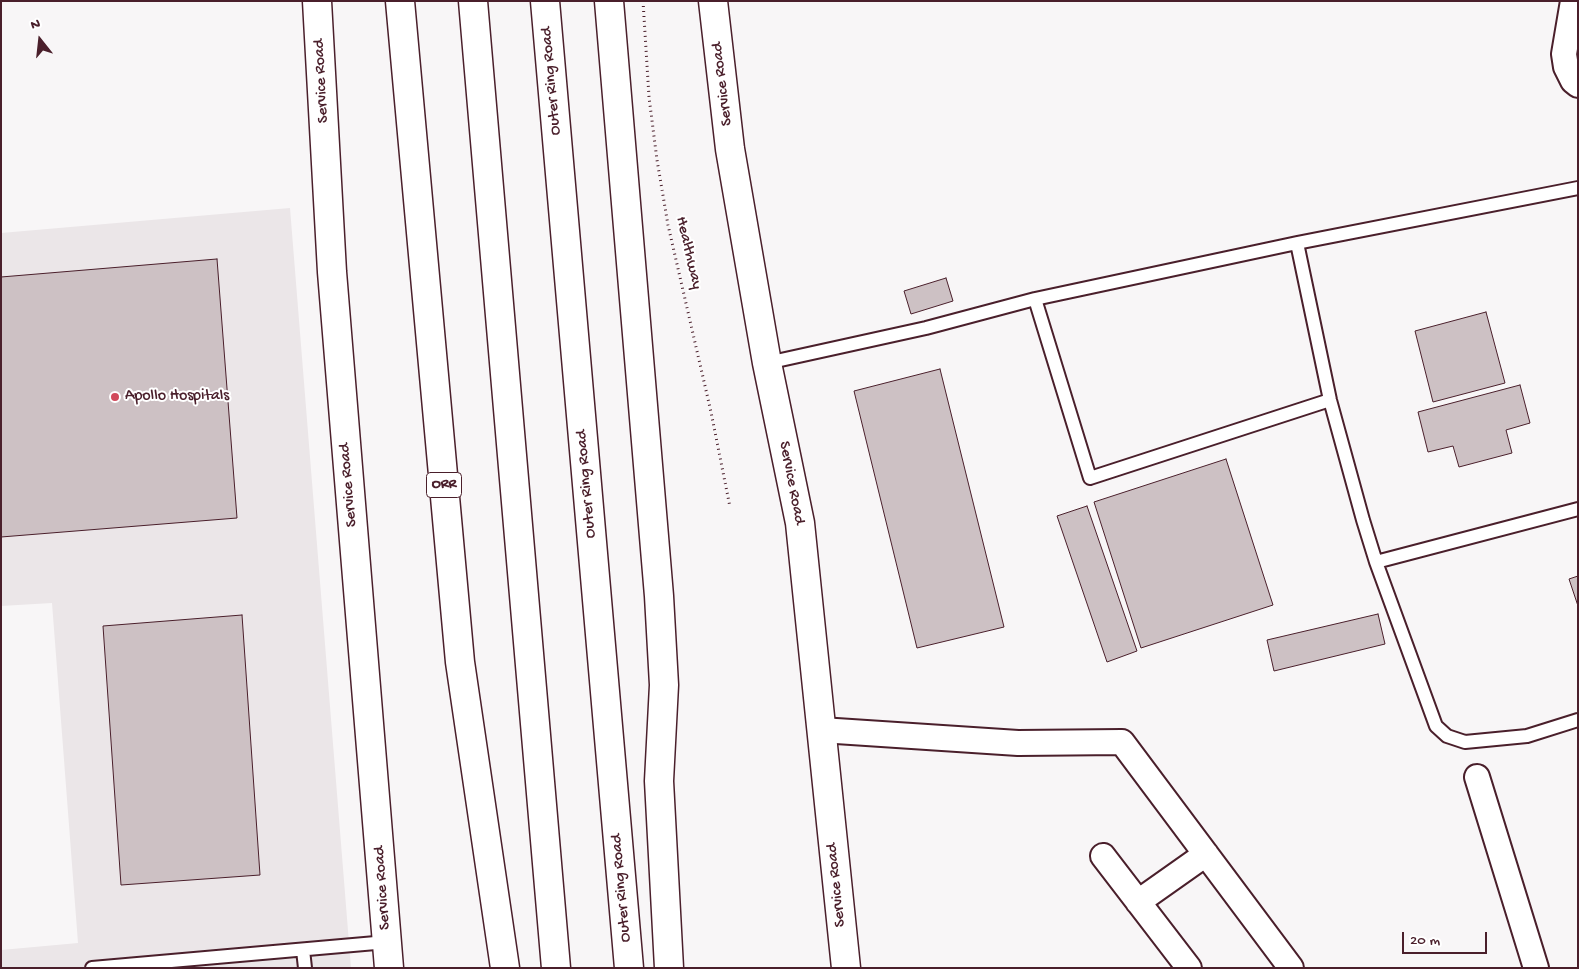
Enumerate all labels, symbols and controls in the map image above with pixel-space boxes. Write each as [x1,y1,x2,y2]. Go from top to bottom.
north arrow [15,15,65,65]
text: N [29,16,42,35]
street label: Outer Ring Road [538,26,566,136]
street label: Service Road [310,38,334,124]
street label: Service Road [708,41,738,127]
street label: Healthway [670,215,706,291]
place label: Apollo Hospitals [125,387,229,407]
marker: Apollo Hospitals [109,391,121,403]
street label: Outer Ring Road [573,429,601,539]
street label: Service Road [774,440,808,526]
street label: Service Road [336,442,362,528]
road number: ORR [426,472,462,498]
street label: Outer Ring Road [608,833,636,943]
street label: Service Road [823,842,851,928]
street label: Service Road [370,845,396,931]
scale bar [1404,922,1489,954]
text: 20 m [1410,932,1440,950]

